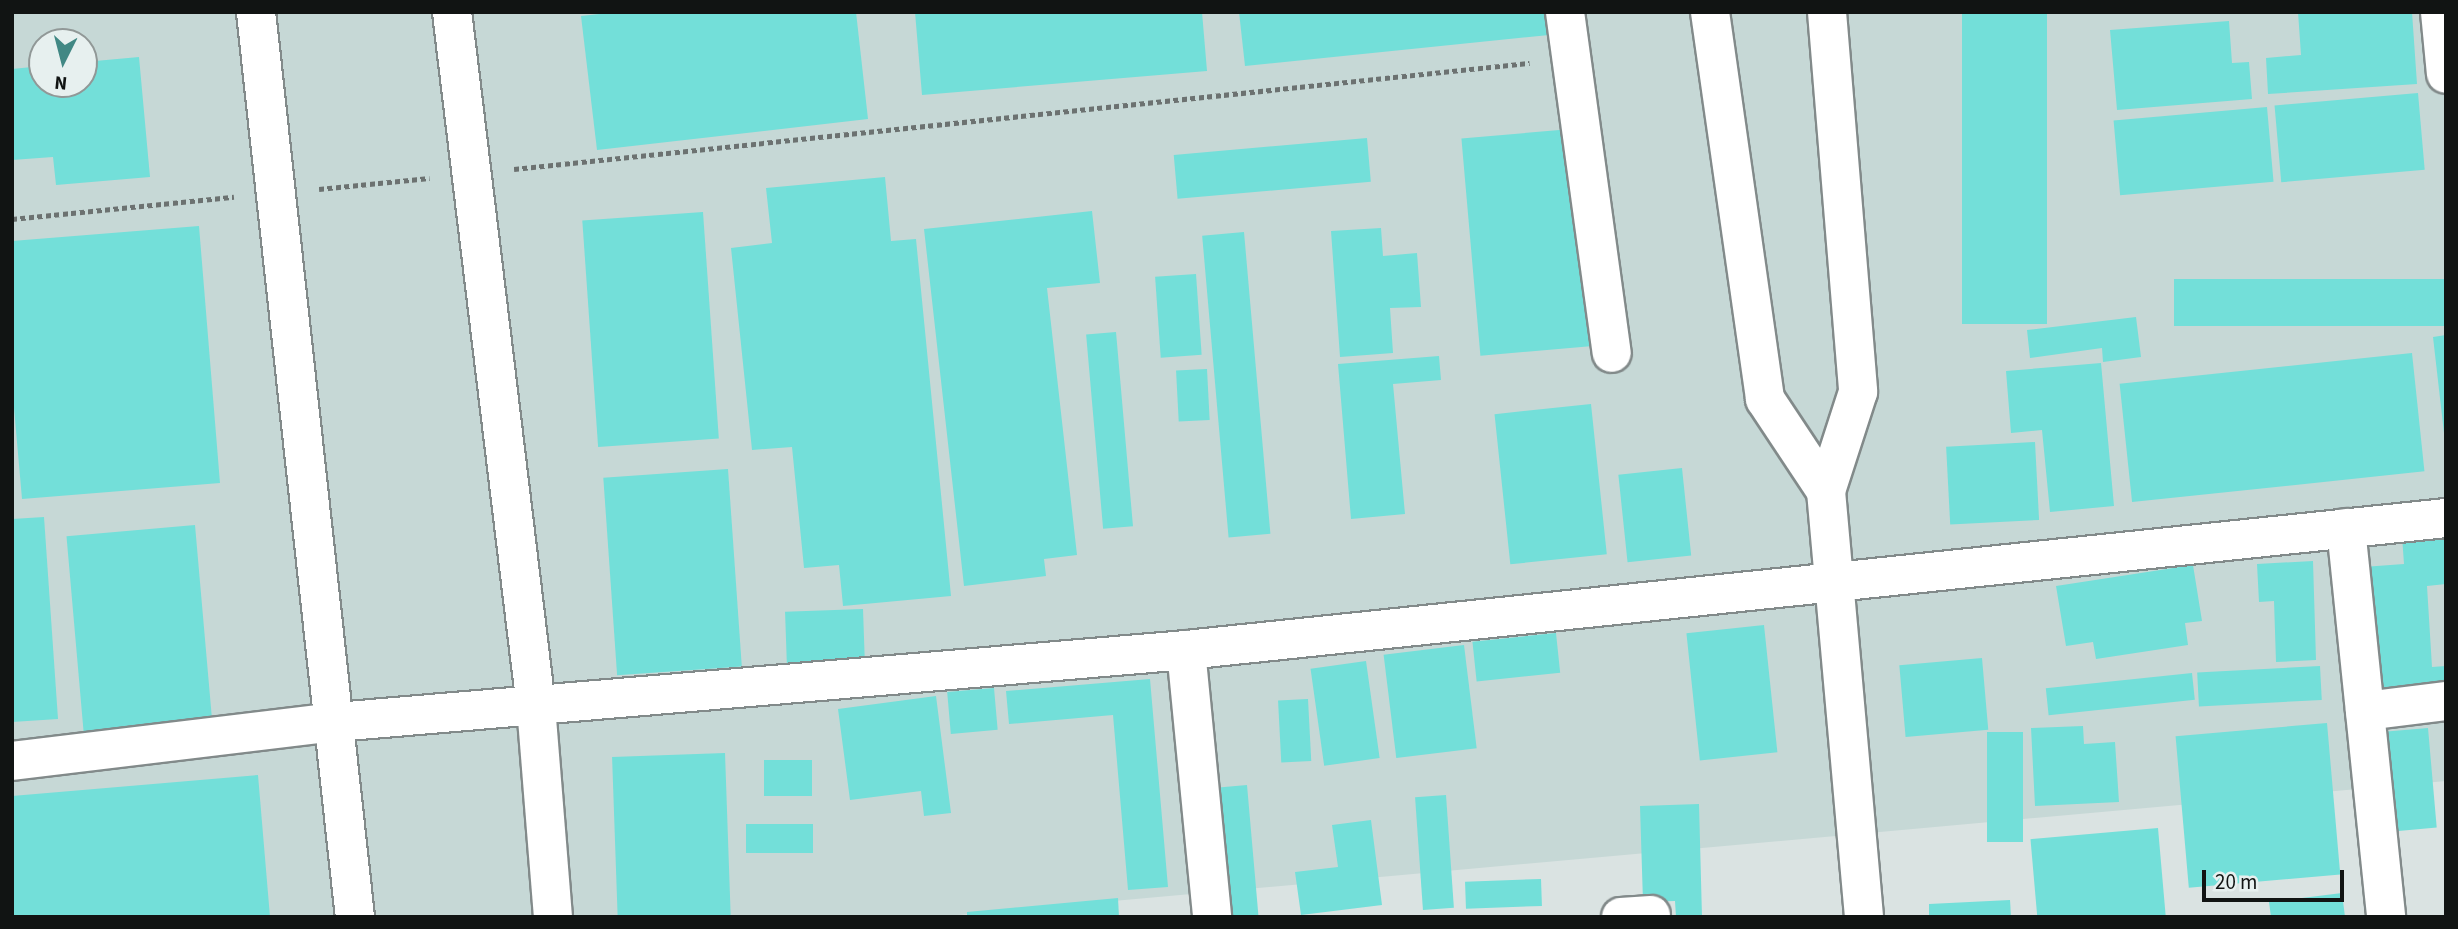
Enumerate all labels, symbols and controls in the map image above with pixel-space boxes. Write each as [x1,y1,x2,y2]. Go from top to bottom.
north arrow [28,28,98,98]
text: N [53,68,69,96]
scale bar [2206,856,2348,900]
text: 20 m [2215,867,2257,897]

